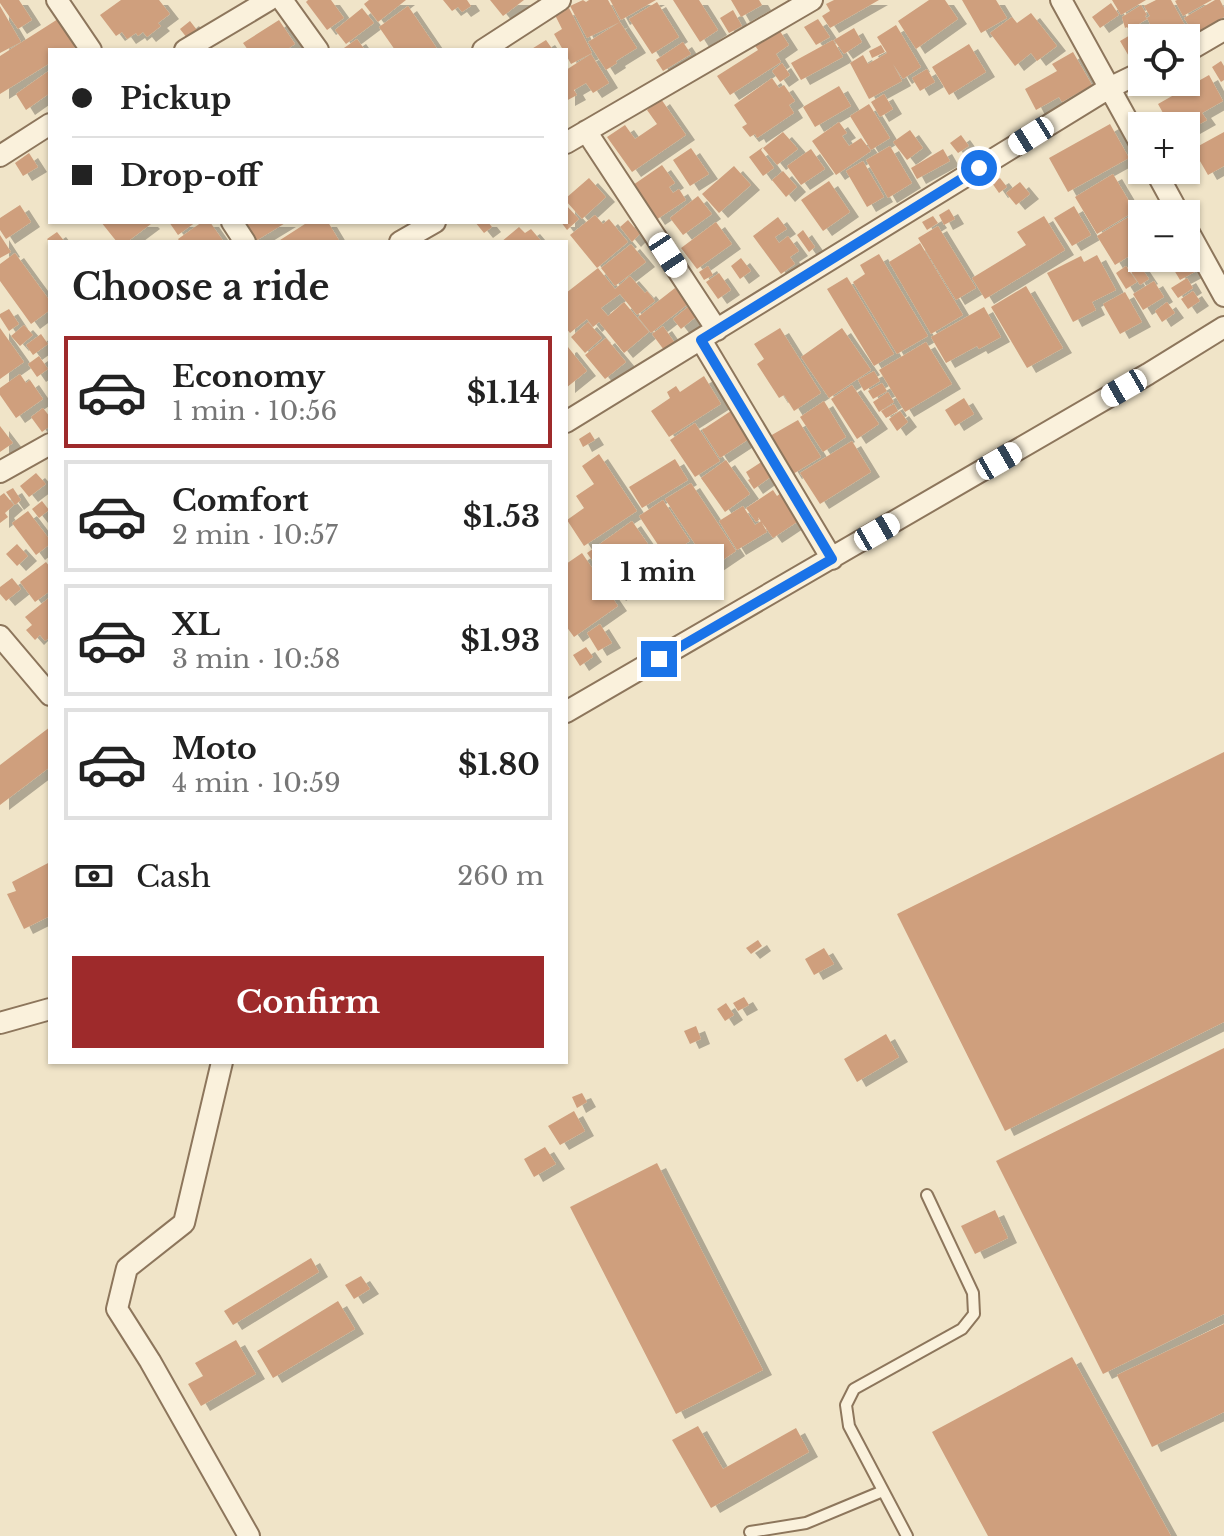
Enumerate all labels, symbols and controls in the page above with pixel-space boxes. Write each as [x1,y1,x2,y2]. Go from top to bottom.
map controls [1128,24,1200,272]
button: locate [1128,24,1200,96]
text: Pickup [120,80,231,117]
button: + [1128,112,1200,184]
car [1004,113,1058,159]
route start [961,150,997,186]
text: Drop-off [120,157,260,194]
button: − [1128,200,1200,272]
car [645,228,691,282]
text: Choose a ride [72,265,329,310]
icon: car [76,356,148,428]
text: Economy [172,358,325,395]
car [1097,366,1151,410]
text: $1.14 [467,374,540,411]
text: 1 min · 10:56 [172,395,337,427]
car [972,439,1026,483]
icon: car [76,480,148,552]
text: Comfort [172,482,309,519]
text: $1.53 [463,498,540,535]
car [850,510,904,554]
text: 2 min · 10:57 [172,519,338,551]
callout: 1 min [593,543,725,599]
text: 1 min [620,556,696,588]
icon: car [76,604,148,676]
text: XL [172,606,220,643]
text: $1.93 [460,622,540,659]
route end [641,641,677,677]
text: 3 min · 10:58 [172,643,341,675]
icon: car [76,728,148,800]
text: Moto [172,730,257,767]
text: $1.80 [458,746,540,783]
text: 4 min · 10:59 [172,767,341,799]
icon: cash [72,854,116,898]
text: Cash [136,858,211,895]
text: 260 m [457,860,544,892]
button: Confirm [72,956,544,1048]

